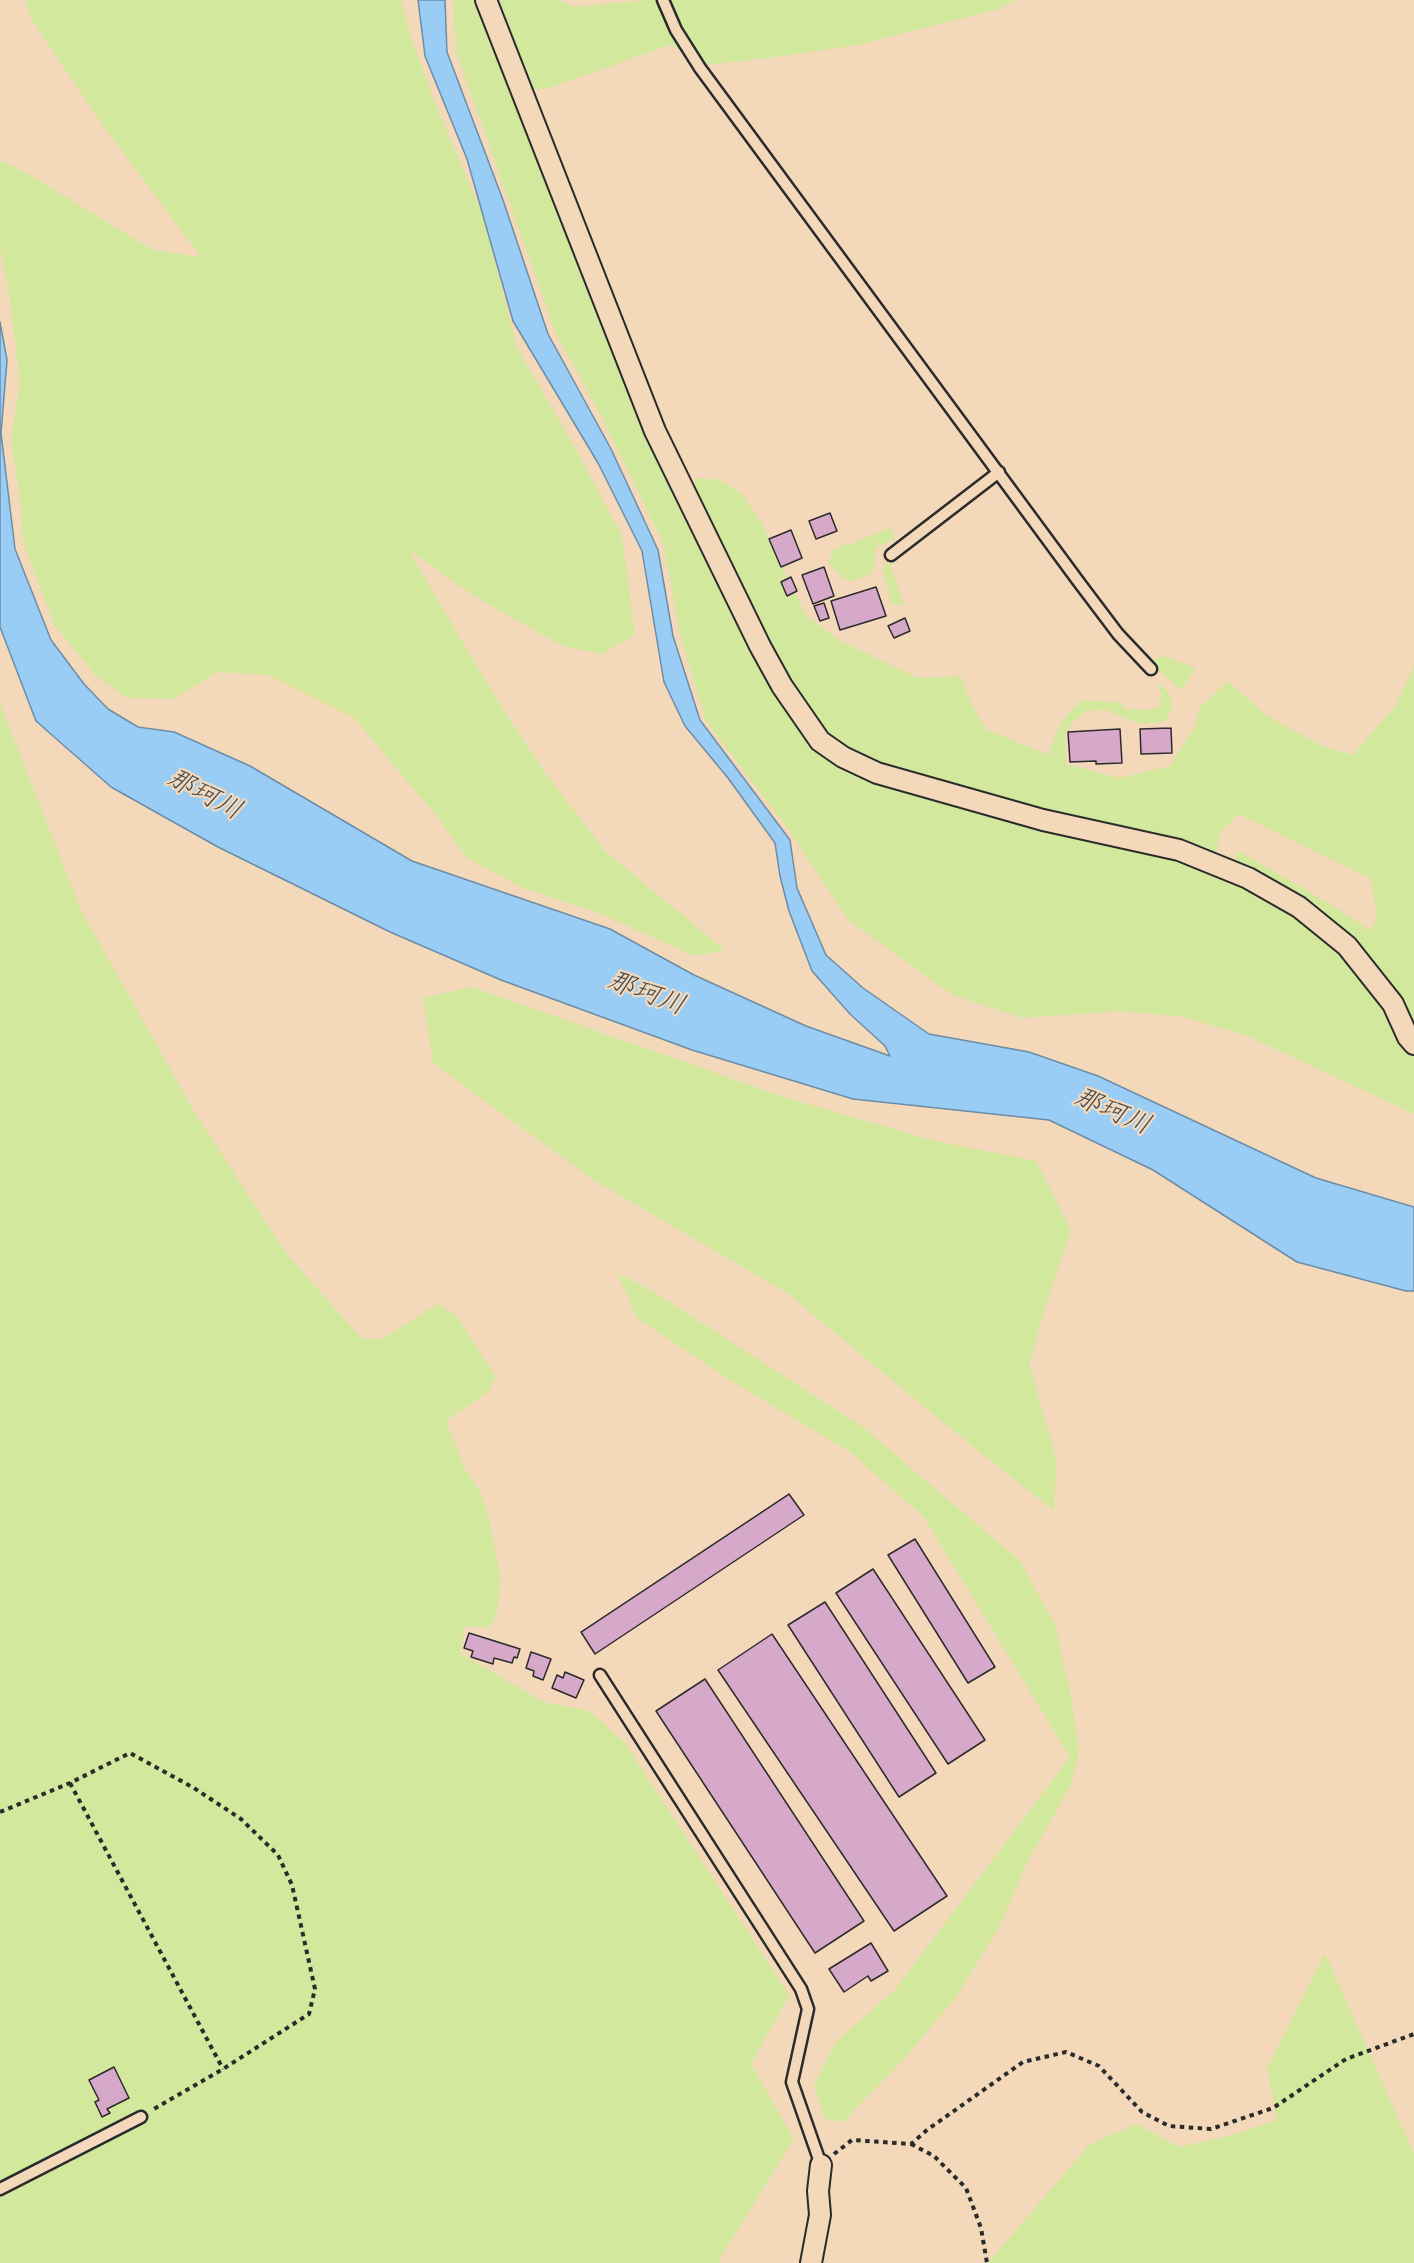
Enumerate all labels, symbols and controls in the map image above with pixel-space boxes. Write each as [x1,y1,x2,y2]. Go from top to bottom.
water label: 那珂川 [161,762,247,828]
water label: 那珂川 [602,965,690,1023]
water label: 那珂川 [1068,1081,1156,1143]

